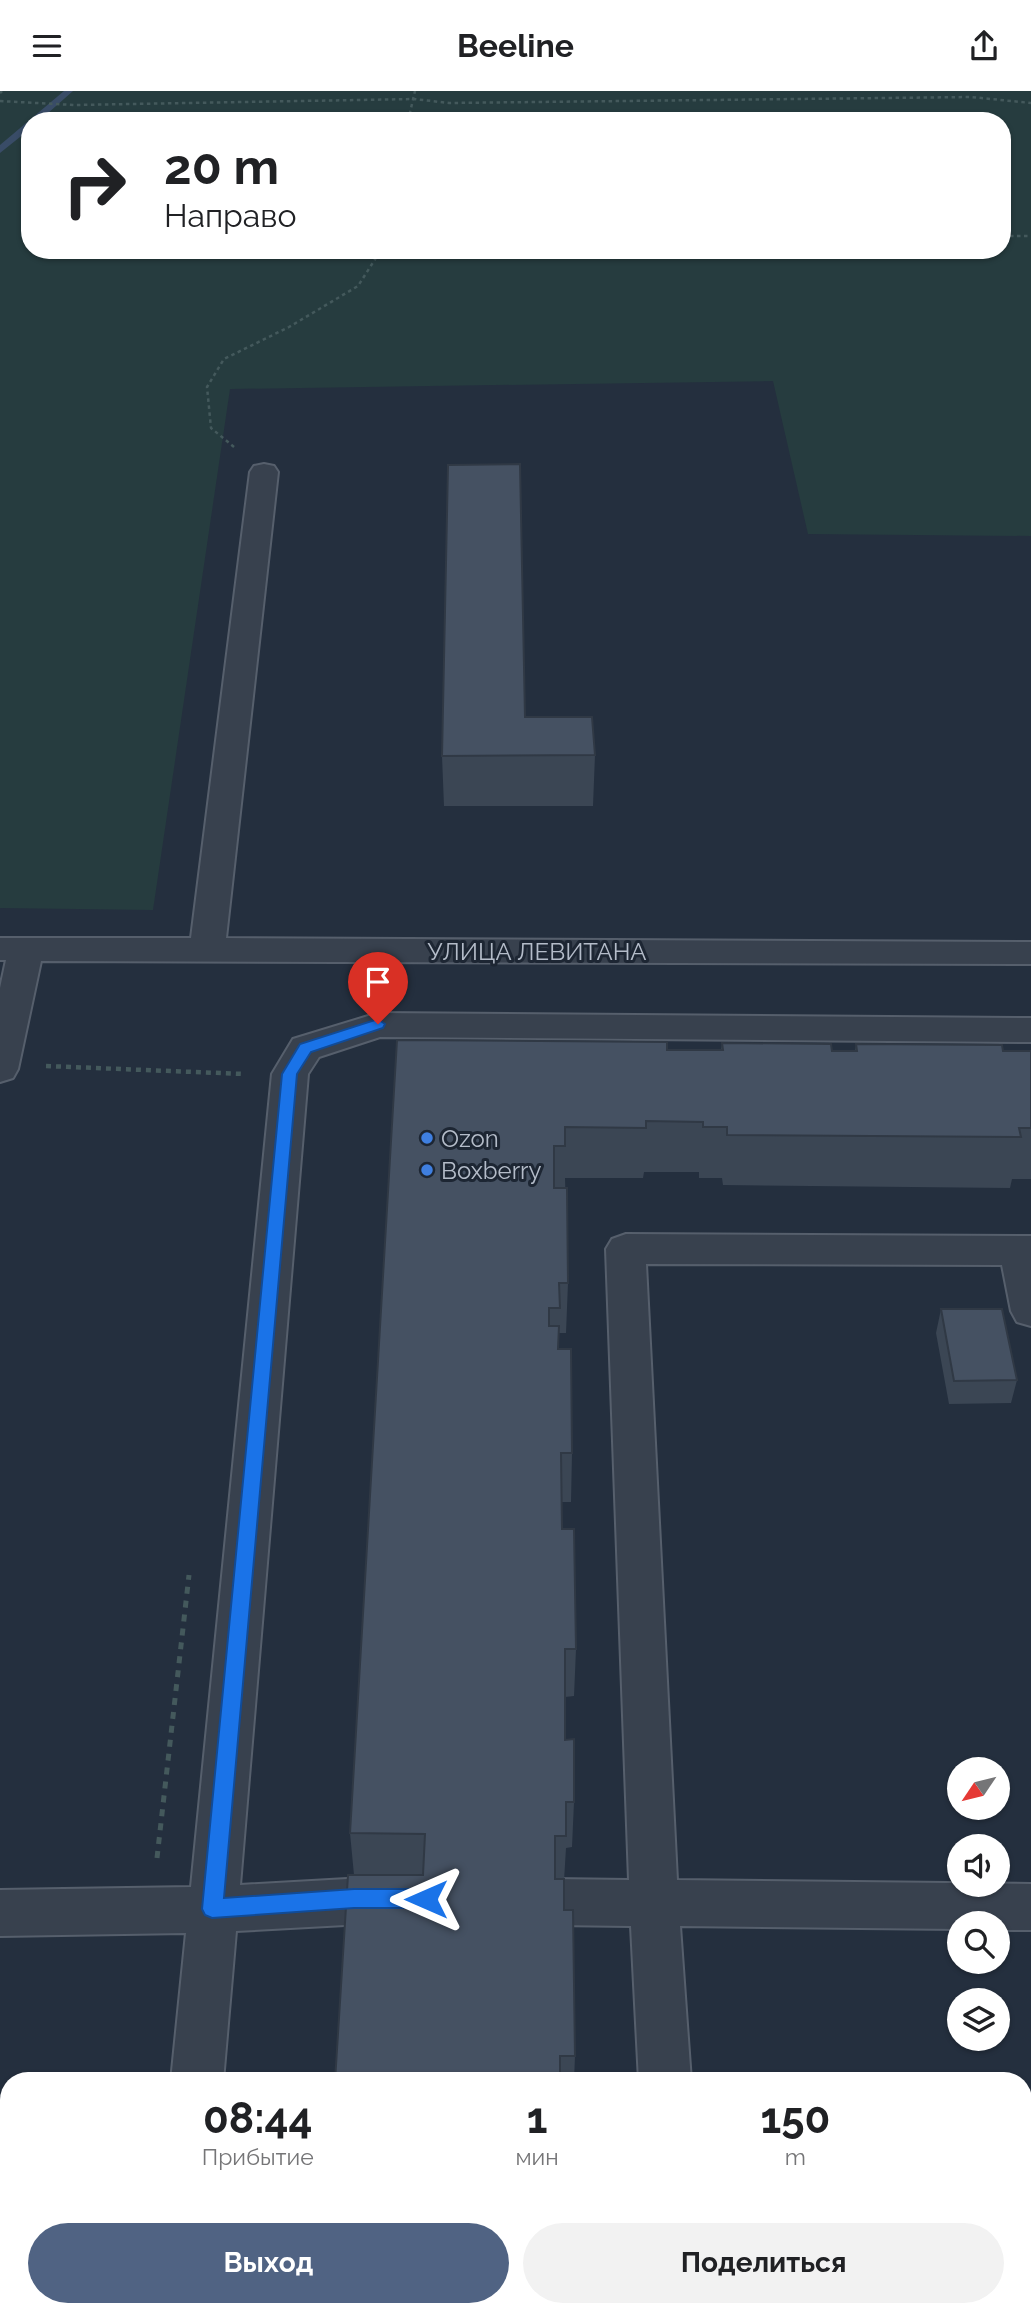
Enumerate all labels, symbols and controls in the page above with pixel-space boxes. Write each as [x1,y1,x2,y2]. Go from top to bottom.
icon: menu [28,27,66,65]
text: Beeline [457,27,574,64]
icon: share [965,27,1003,65]
text: 20 m [164,138,279,195]
icon: right [49,140,140,231]
text: Направо [164,197,296,234]
street label: УЛИЦА ЛЕВИТАНА [427,937,647,966]
pin [348,952,408,1024]
icon: arrive [359,963,397,1001]
place label: Ozon [441,1124,499,1153]
marker: Ozon [419,1130,435,1146]
place label: Boxberry [441,1156,542,1185]
marker: Boxberry [419,1162,435,1178]
north arrow [947,1757,1010,1820]
map controls [947,1757,1010,2051]
button: sound [947,1834,1010,1897]
position arrow [389,1862,463,1936]
button: search [947,1911,1010,1974]
button: layers [947,1988,1010,2051]
text: 08:44 [203,2094,312,2143]
text: 1 [527,2094,547,2143]
text: 150 [760,2094,830,2143]
text: Прибытие [202,2143,314,2170]
text: мин [515,2143,559,2170]
text: m [785,2143,806,2170]
button: Выход [28,2223,509,2303]
button: Поделиться [523,2223,1004,2303]

